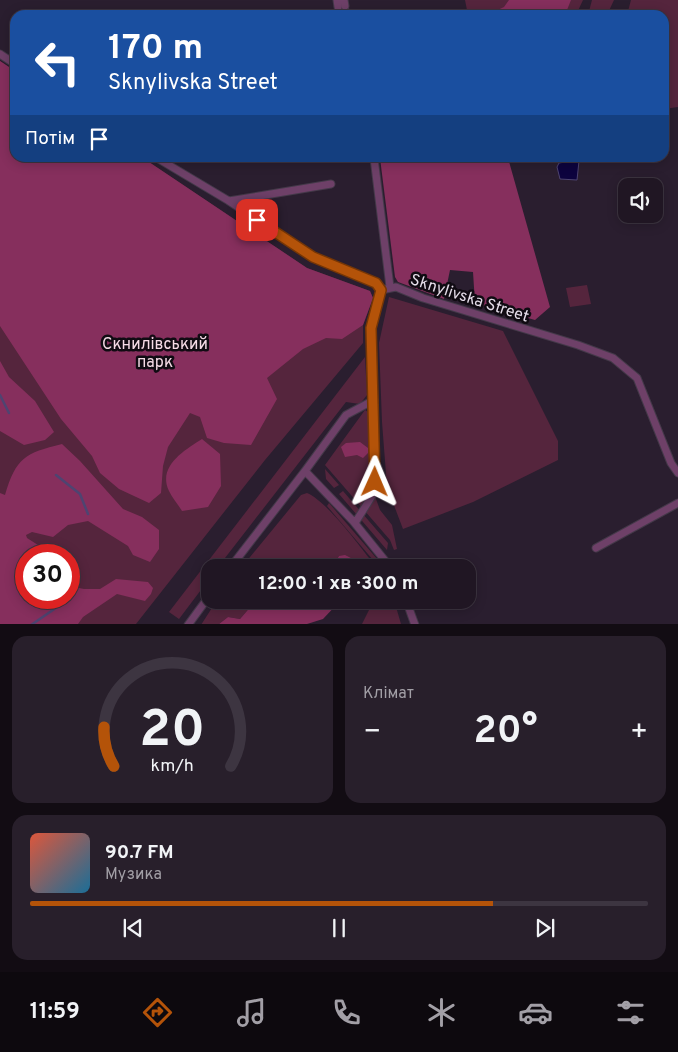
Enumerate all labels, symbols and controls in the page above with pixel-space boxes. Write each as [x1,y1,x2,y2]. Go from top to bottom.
text: 170 m [108,27,203,71]
icon: left [25,30,90,95]
text: Sknylivska Street [108,70,278,97]
icon: arrive [85,125,113,153]
text: Потім [25,127,75,151]
map controls [618,178,663,223]
button: sound [618,178,663,223]
pin [236,199,278,241]
icon: arrive [243,206,271,234]
street label: Sknylivska Street [408,270,531,328]
park label: Скнилівський парк [102,335,208,373]
position arrow [348,455,400,507]
speed limit sign: 30 [15,544,80,609]
text: 12:00 · 1 хв · 300 m [258,572,419,596]
text: Клімат [363,684,414,704]
text: 20 [140,699,206,765]
text: 20° [473,708,538,757]
text: − [363,715,381,751]
text: + [630,715,648,751]
text: km/h [151,755,194,778]
text: 90.7 FM [105,841,174,865]
text: Музика [105,865,162,885]
icon: previous [119,914,147,942]
icon: pause [325,914,353,942]
icon: next [531,914,559,942]
icon: directions [140,995,175,1030]
icon: music [234,995,269,1030]
icon: phone [329,995,364,1030]
icon: climate [424,995,459,1030]
icon: car [518,995,553,1030]
icon: filters [613,995,648,1030]
text: 11:59 [30,999,80,1026]

